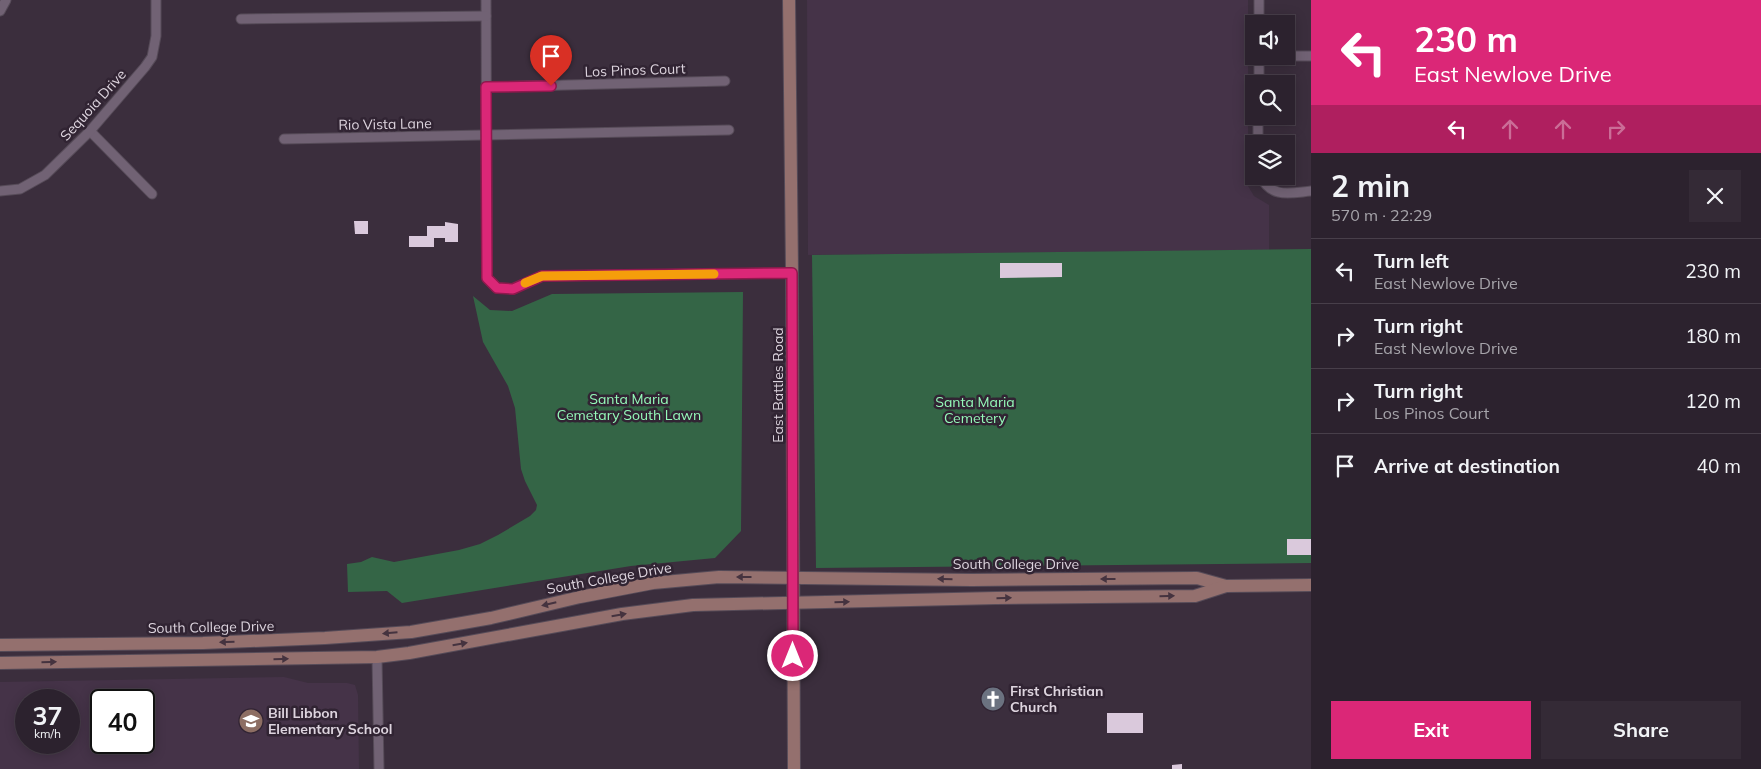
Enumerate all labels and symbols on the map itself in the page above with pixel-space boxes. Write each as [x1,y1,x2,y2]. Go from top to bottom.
pin [530,35,572,86]
street label: Los Pinos Court [584,59,686,81]
street label: Sequoia Drive [56,66,130,144]
street label: Rio Vista Lane [338,114,432,134]
street label: East Battles Road [769,327,787,443]
park label: Santa Maria Cemetary South Lawn [557,390,701,424]
park label: Santa Maria Cemetery [935,393,1015,427]
street label: South College Drive [953,555,1079,573]
street label: South College Drive [545,558,673,598]
one-way arrow [736,573,752,581]
one-way arrow [937,575,953,583]
one-way arrow [1100,575,1116,583]
one-way arrow [1159,592,1175,600]
one-way arrow [997,594,1013,602]
one-way arrow [834,598,850,606]
one-way arrow [542,600,557,608]
one-way arrow [612,610,628,618]
street label: South College Drive [148,617,274,637]
position arrow [766,629,818,681]
one-way arrow [381,630,397,638]
one-way arrow [219,638,235,646]
one-way arrow [452,639,468,647]
one-way arrow [273,655,289,663]
one-way arrow [41,658,57,666]
place label: First Christian Church [1010,682,1103,716]
church icon: First Christian Church [980,686,1006,712]
speed limit sign: 40 [90,689,155,754]
place label: Bill Libbon Elementary School [268,704,392,738]
school or university icon: Bill Libbon Elementary School [238,708,264,734]

